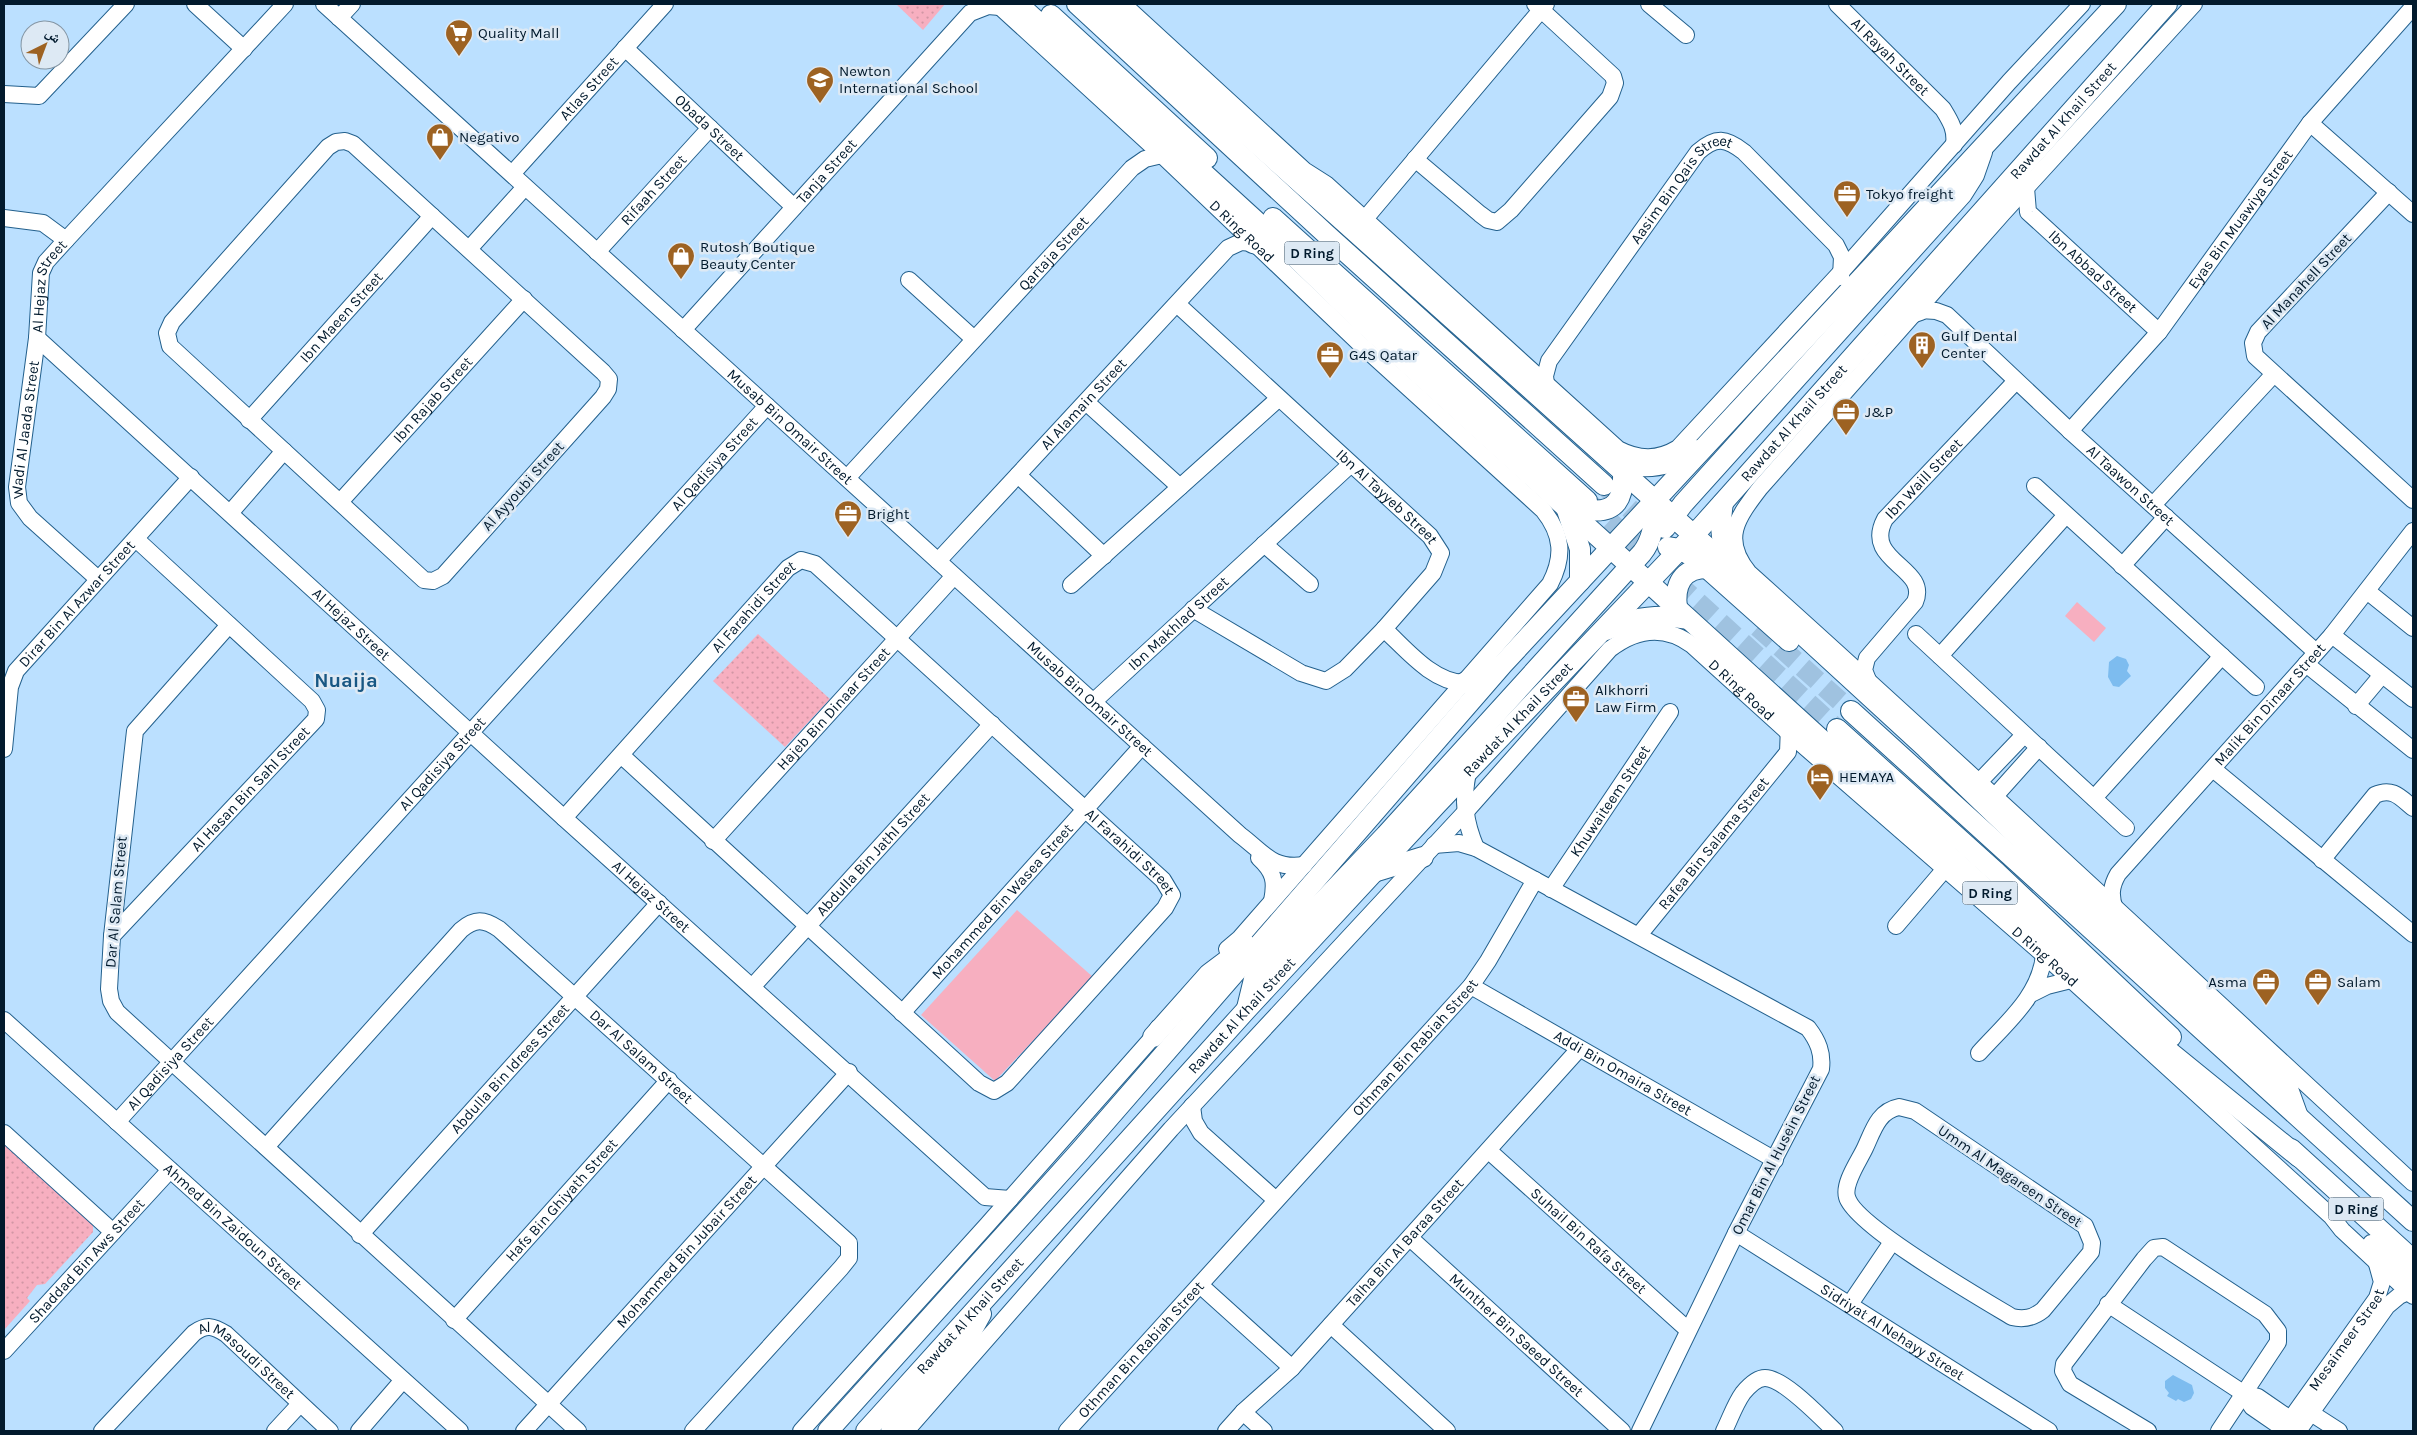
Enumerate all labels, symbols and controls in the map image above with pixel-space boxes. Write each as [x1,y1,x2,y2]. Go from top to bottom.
street label: Al Rayah Street [1847,14,1933,100]
supermarket icon: Quality Mall [444,18,474,57]
north arrow [20,20,70,70]
text: ش [42,24,65,47]
place label: Quality Mall [478,24,559,42]
street label: Atlas Street [556,53,622,124]
street label: Rawdat Al Khail Street [2006,58,2120,183]
place label: Newton International School [839,62,978,97]
school or university icon: Newton International School [805,65,835,104]
street label: Obada Street [671,91,748,165]
shop icon: Negativo [425,122,455,161]
place label: Negativo [459,128,520,146]
street label: Aasim Bin Qais Street [1627,131,1736,247]
street label: Tanja Street [793,135,861,208]
street label: Eyas Bin Muawiya Street [2184,146,2297,292]
street label: Rifaah Street [617,151,691,229]
office icon: Tokyo freight [1832,179,1862,218]
place label: Tokyo freight [1866,185,1954,203]
street label: D Ring Road [1206,196,1278,266]
street label: Qartaja Street [1015,212,1092,295]
street label: Ibn Abbad Street [2045,226,2141,317]
street label: Al Manahell Street [2257,229,2355,333]
street label: Al Hejaz Street [28,236,71,333]
place label: Rutosh Boutique Beauty Center [700,238,815,273]
shop icon: Rutosh Boutique Beauty Center [666,241,696,280]
road number: D Ring [1284,242,1340,264]
street label: Ibn Maeen Street [296,268,387,366]
place label: Gulf Dental Center [1941,327,2017,362]
building icon: Gulf Dental Center [1907,330,1937,369]
office icon: G4S Qatar [1315,340,1345,379]
place label: G4S Qatar [1349,346,1418,364]
street label: Ibn Rajab Street [389,353,476,446]
street label: Al Alamain Street [1037,354,1130,453]
street label: Wadi Al Jaada Street [8,359,43,500]
street label: Rawdat Al Khail Street [1737,360,1851,485]
street label: Musab Bin Omair Street [723,365,857,488]
office icon: J&P [1831,397,1861,436]
place label: J&P [1865,403,1893,421]
street label: Al Qadisiya Street [667,413,762,514]
street label: Ibn Waill Street [1881,434,1966,523]
street label: Al Ayyoubi Street [478,437,568,534]
street label: Al Taawon Street [2083,441,2178,530]
street label: Ibn Al Tayyeb Street [1332,445,1442,548]
office icon: Bright [833,499,863,538]
place label: Bright [867,505,910,523]
street label: Dirar Bin Al Azwar Street [15,536,139,671]
street label: Al Farahidi Street [708,556,799,656]
street label: Ibn Makhlad Street [1124,572,1233,674]
street label: Al Hejaz Street [309,584,394,664]
street label: Musab Bin Omair Street [1023,637,1157,761]
street label: Malik Bin Dinaar Street [2210,639,2330,769]
street label: Hajeb Bin Dinaar Street [773,643,894,774]
street label: D Ring Road [1705,655,1778,724]
street label: Rawdat Al Khail Street [1459,658,1577,780]
district label: Nuaija [314,669,378,692]
place label: Alkhorri Law Firm [1595,681,1657,716]
office icon: Alkhorri Law Firm [1561,684,1591,723]
street label: Al Qadisiya Street [395,713,490,814]
street label: Al Hasan Bin Sahl Street [187,722,314,855]
street label: Khuwaiteem Street [1566,741,1654,860]
hotel icon: HEMAYA [1805,762,1835,801]
place label: HEMAYA [1839,768,1895,786]
street label: Rafea Bin Salama Street [1654,773,1773,913]
street label: Abdulla Bin Jathl Street [812,789,934,920]
street label: Al Farahidi Street [1081,805,1179,898]
street label: Mohammed Bin Wasea Street [928,820,1077,983]
street label: Dar Al Salam Street [101,835,131,969]
street label: Al Hejaz Street [608,857,694,936]
road number: D Ring [1962,881,2018,904]
street label: D Ring Road [2008,922,2082,991]
street label: Rawdat Al Khail Street [1184,954,1299,1077]
office icon: Asma [2251,967,2281,1006]
office icon: Salam [2303,967,2333,1006]
place label: Asma [2208,973,2247,991]
place label: Salam [2337,973,2381,991]
street label: Othman Bin Rabiah Street [1348,975,1482,1120]
street label: Abdulla Bin Idrees Street [447,1000,573,1137]
street label: Dar Al Salam Street [586,1006,697,1108]
street label: Al Qadisiya Street [123,1013,217,1114]
street label: Addi Bin Omaira Street [1551,1026,1695,1120]
street label: Omar Bin Al Husein Street [1728,1072,1824,1238]
street label: Umm Al Magareen Street [1934,1121,2086,1231]
street label: Hafs Bin Ghiyath Street [502,1135,621,1265]
street label: Ahmed Bin Zaidoun Street [160,1159,306,1293]
street label: Mohammed Bin Jubair Street [613,1171,760,1332]
street label: Talha Bin Al Baraa Street [1342,1174,1467,1311]
street label: Suhail Bin Rafa Street [1527,1184,1651,1298]
street label: Shaddad Bin Aws Street [25,1195,148,1327]
road number: D Ring [2328,1198,2384,1220]
street label: Rawdat Al Khail Street [913,1254,1027,1378]
street label: Munther Bin Saeed Street [1446,1269,1588,1401]
street label: Othman Bin Rabiah Street [1074,1277,1208,1422]
street label: Sidriyat Al Nehayy Street [1817,1280,1968,1384]
street label: Mesaimeer Street [2305,1286,2388,1394]
street label: Al Masoudi Street [195,1318,299,1403]

